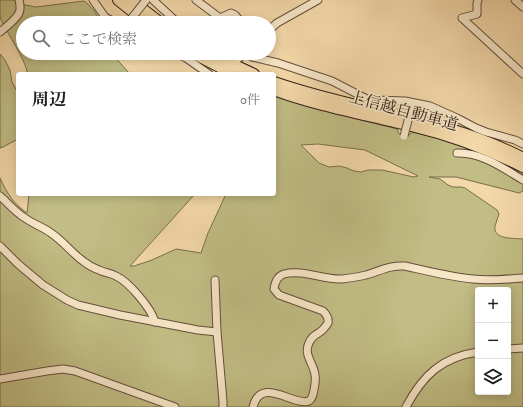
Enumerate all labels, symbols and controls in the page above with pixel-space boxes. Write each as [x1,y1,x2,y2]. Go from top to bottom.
search box [16,16,276,60]
icon: search [30,27,52,49]
text: ここで検索 [62,30,137,49]
street label: 上信越自動車道 [347,87,460,135]
text: 周辺 [32,89,66,111]
text: 0件 [240,92,260,108]
map controls [475,287,511,395]
button: + [475,287,511,323]
button: − [475,323,511,359]
button: layers [475,359,511,395]

